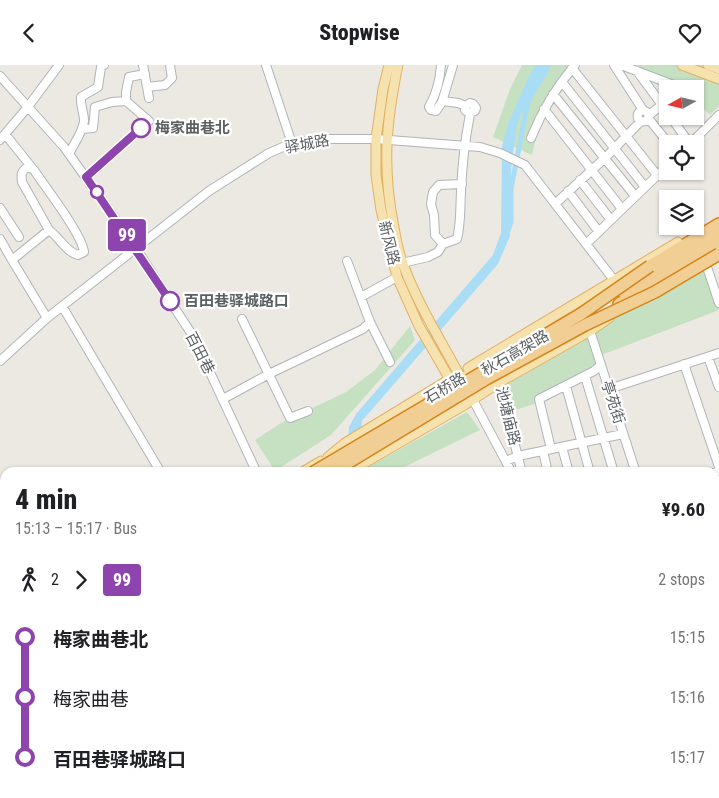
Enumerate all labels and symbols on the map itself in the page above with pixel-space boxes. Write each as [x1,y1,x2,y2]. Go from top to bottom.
north arrow [659,80,704,125]
marker: 梅家曲巷北 [131,118,151,138]
place label: 梅家曲巷北 [155,119,230,137]
street label: 驿城路 [283,131,331,157]
unlabelled marker [90,185,104,199]
line badge: 99 [104,219,150,251]
street label: 新风路 [375,219,403,267]
marker: 百田巷驿城路口 [160,291,180,311]
place label: 百田巷驿城路口 [184,292,289,310]
street label: 秋石高架路 [478,326,552,380]
street label: 百田巷 [182,329,218,377]
street label: 石桥路 [421,369,469,407]
street label: 亭苑街 [597,378,629,426]
street label: 池塘庙路 [492,385,524,447]

